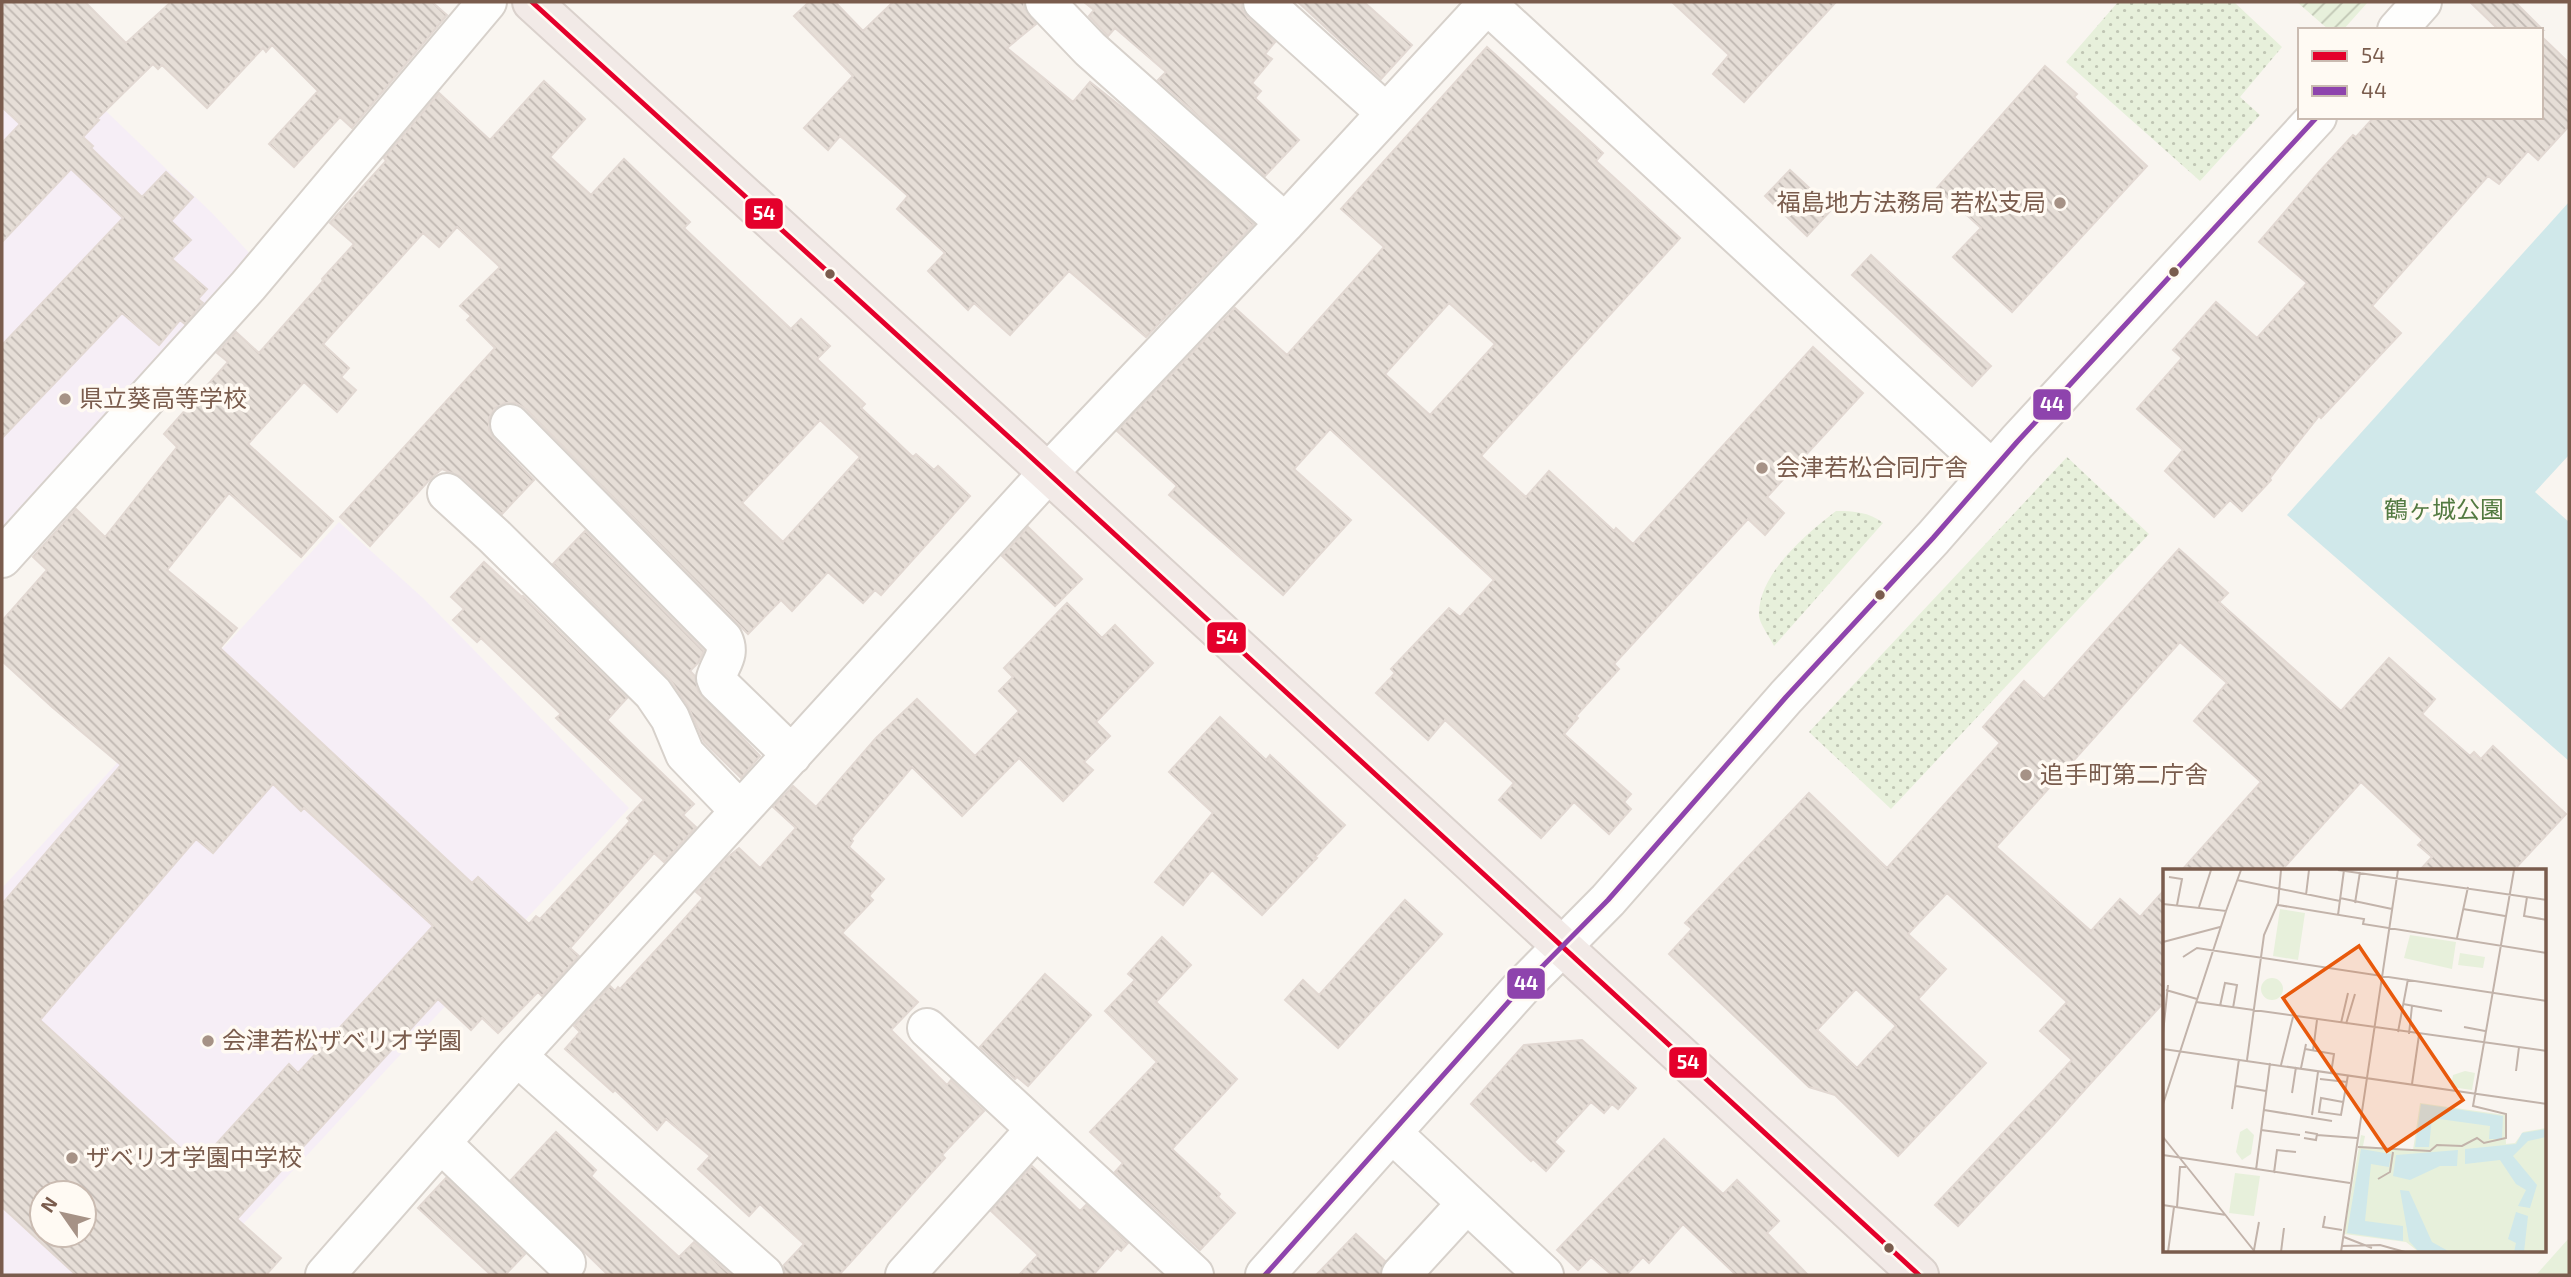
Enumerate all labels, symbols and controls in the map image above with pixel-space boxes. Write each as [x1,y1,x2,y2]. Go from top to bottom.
legend [2298,28,2543,119]
text: 54 [2361,42,2385,67]
text: 44 [2361,77,2387,102]
place label: 福島地方法務局 若松支局 [1777,187,2046,216]
marker: 福島地方法務局 若松支局 [2052,195,2068,211]
line badge: 54 [744,197,784,230]
text: 54 [753,201,775,224]
unlabelled marker [2167,265,2181,279]
unlabelled marker [823,267,837,281]
place label: 県立葵高等学校 [79,383,247,412]
line badge: 44 [2032,388,2072,421]
marker: 県立葵高等学校 [57,391,73,407]
text: 44 [2040,392,2064,415]
place label: 会津若松合同庁舎 [1776,452,1968,481]
marker: 会津若松合同庁舎 [1754,460,1770,476]
park label: 鶴ヶ城公園 [2384,494,2504,523]
unlabelled marker [1873,588,1887,602]
line badge: 54 [1206,621,1247,654]
text: 54 [1216,625,1238,648]
place label: 追手町第二庁舎 [2040,759,2208,788]
marker: 追手町第二庁舎 [2018,767,2034,783]
inset map [2163,869,2546,1252]
line badge: 44 [1506,967,1546,1000]
text: 44 [1514,971,1538,994]
place label: 会津若松ザベリオ学園 [222,1025,462,1054]
marker: 会津若松ザベリオ学園 [200,1033,216,1049]
line badge: 54 [1668,1046,1708,1079]
text: 54 [1677,1050,1699,1073]
place label: ザベリオ学園中学校 [86,1142,302,1171]
marker: ザベリオ学園中学校 [64,1150,80,1166]
north arrow [28,1179,98,1249]
text: N [35,1192,62,1216]
unlabelled marker [1882,1241,1896,1255]

